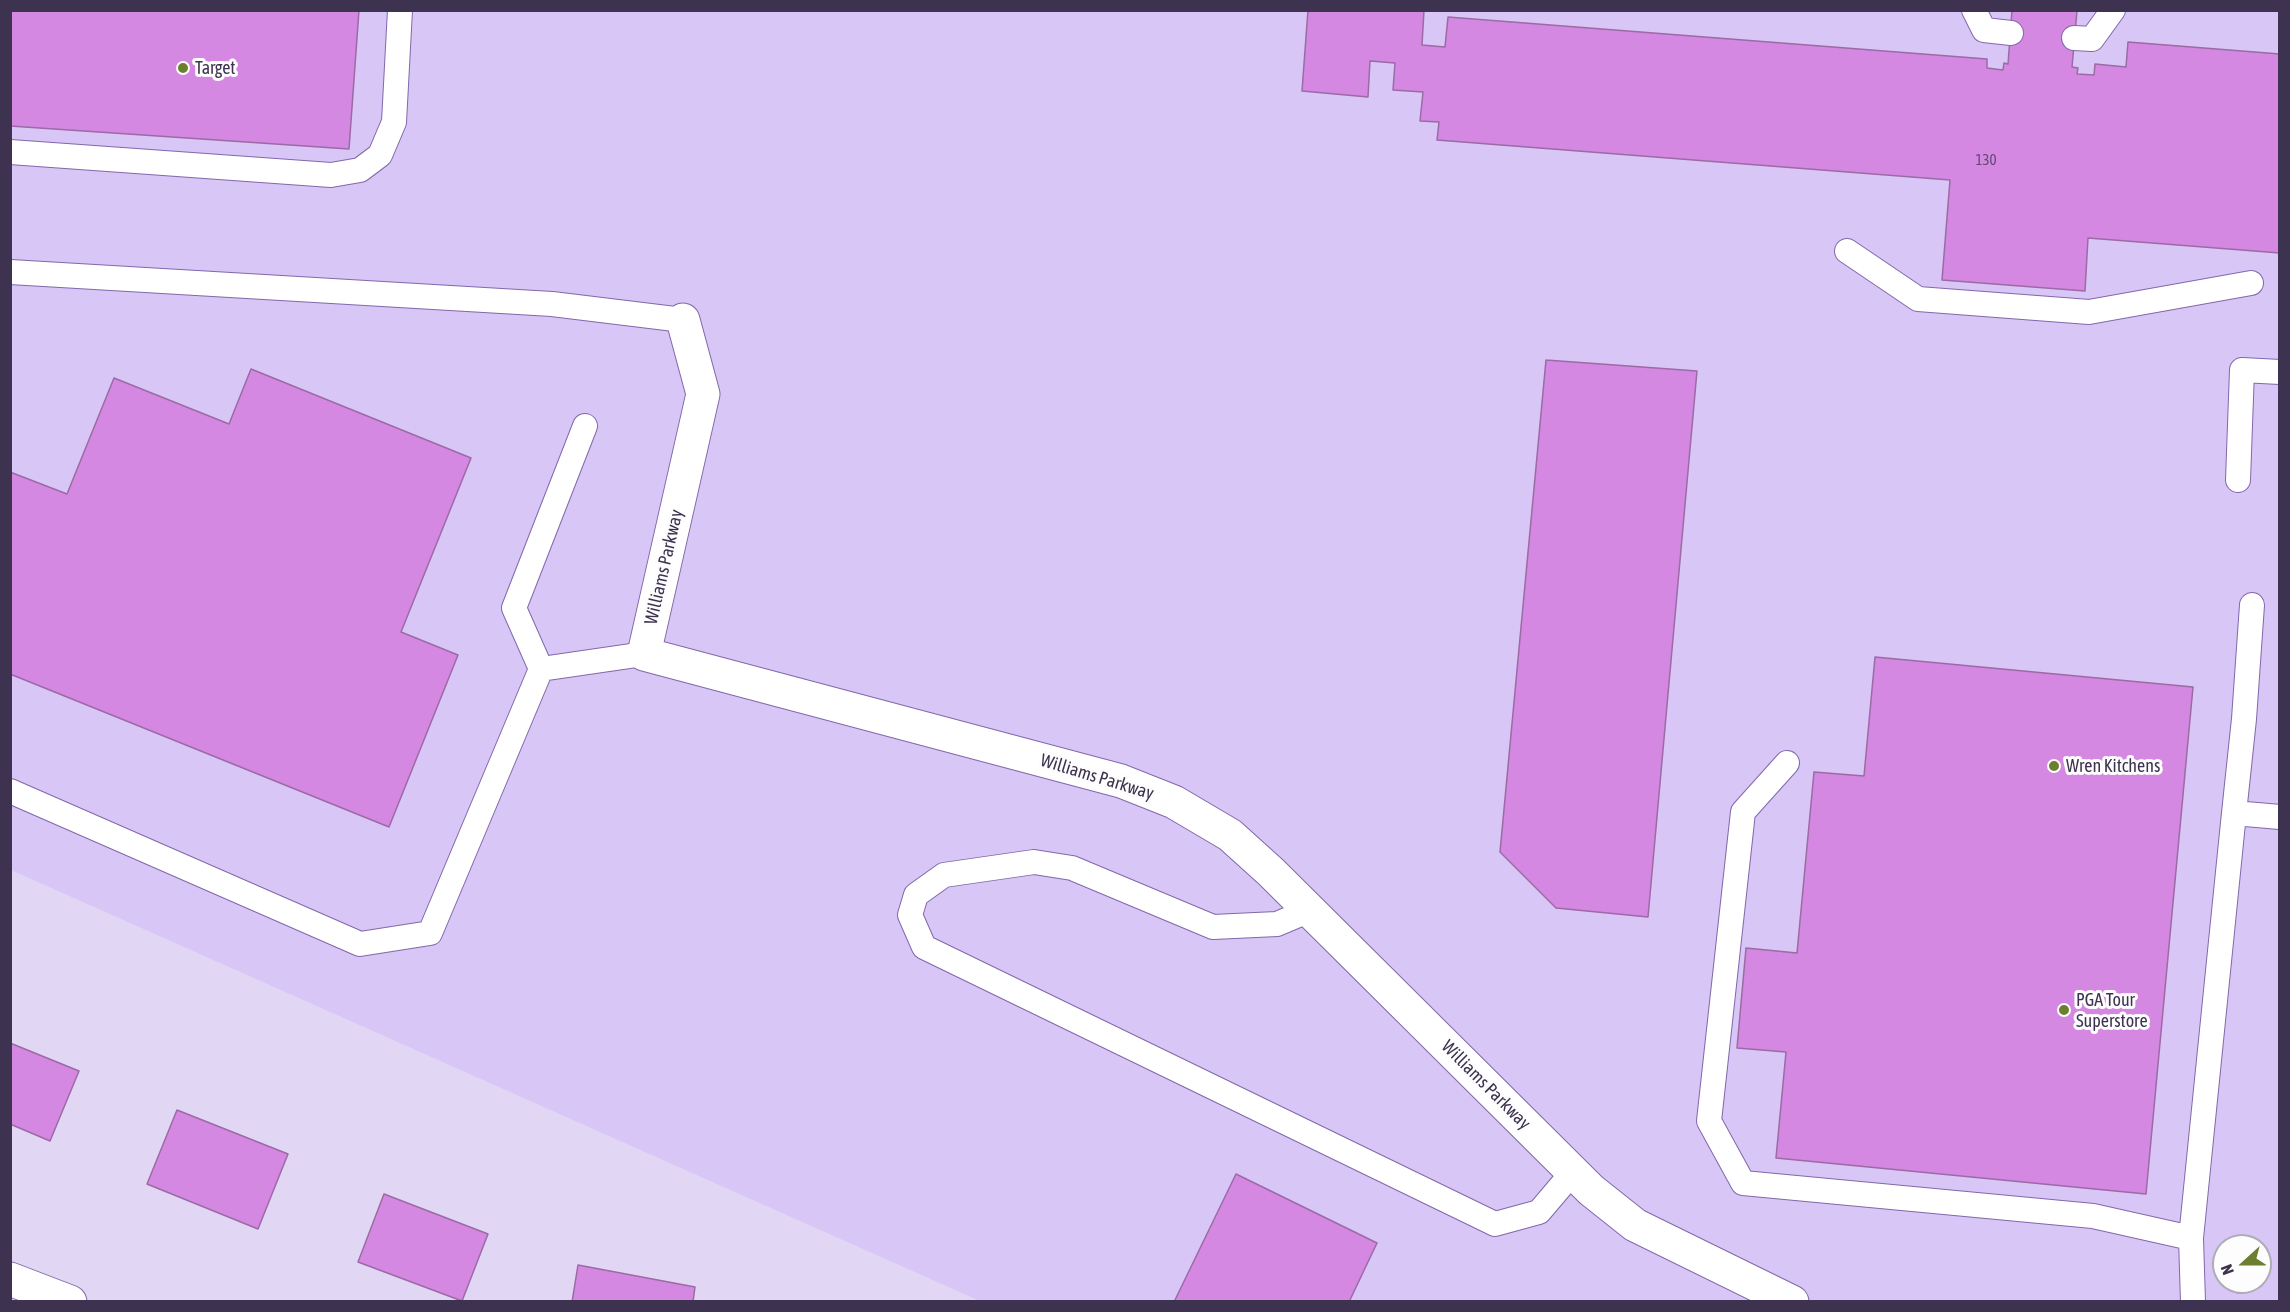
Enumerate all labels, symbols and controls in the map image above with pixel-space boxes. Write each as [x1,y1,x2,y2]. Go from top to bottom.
place label: Target [195,57,236,79]
marker: Target [176,61,190,75]
house number: 130 [1975,151,1997,169]
street label: Williams Parkway [640,507,688,627]
street label: Williams Parkway [1038,750,1156,804]
place label: Wren Kitchens [2066,755,2160,777]
marker: Wren Kitchens [2047,759,2061,773]
place label: PGA Tour Superstore [2076,989,2148,1032]
marker: PGA Tour Superstore [2057,1003,2071,1017]
street label: Williams Parkway [1437,1036,1535,1134]
north arrow [2212,1234,2272,1294]
text: N [2217,1262,2237,1277]

